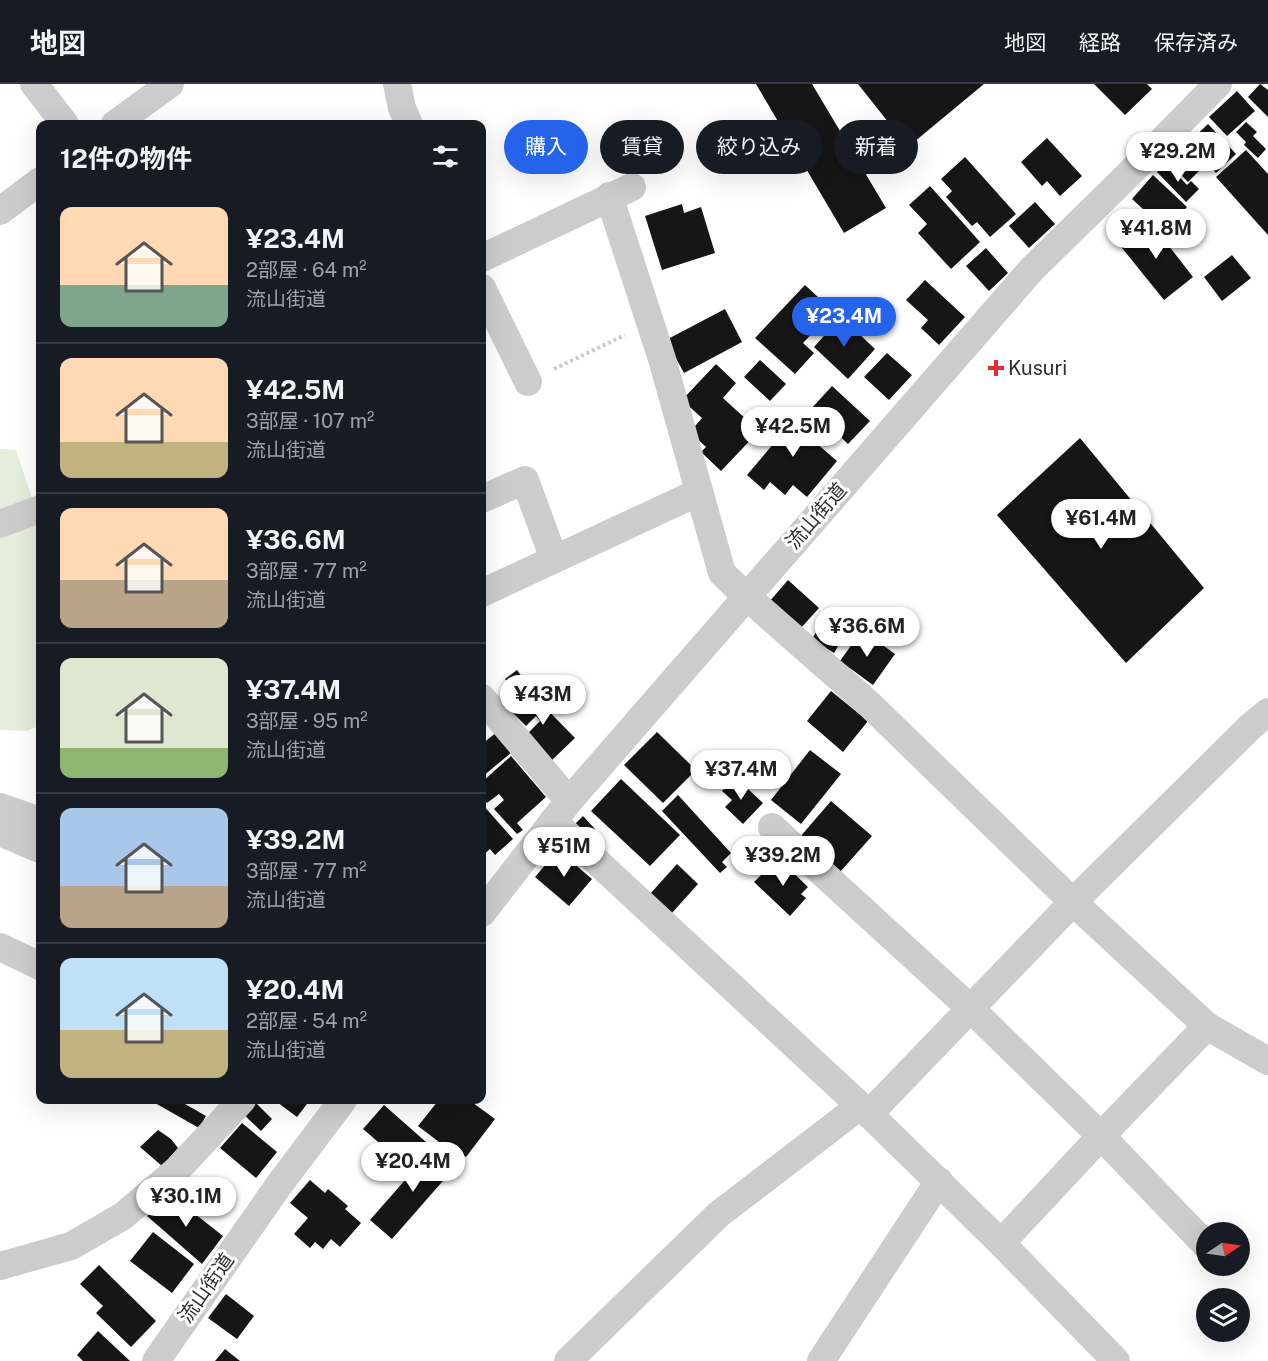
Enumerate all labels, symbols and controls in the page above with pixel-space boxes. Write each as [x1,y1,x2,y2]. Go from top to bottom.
text: 地図 [30,26,86,59]
text: 地図 [1004,30,1046,55]
text: 経路 [1079,30,1121,55]
text: 保存済み [1154,30,1238,55]
chip: 購入 [504,120,588,174]
chip: 賃貸 [600,120,684,174]
chip: 絞り込み [696,120,822,174]
chip: 新着 [834,120,918,174]
pin: ¥29.2M [1129,132,1227,183]
text: ¥29.2M [1140,139,1216,163]
icon: filters [429,140,462,173]
text: 12件の物件 [60,143,192,174]
pin: ¥41.8M [1107,209,1205,260]
text: ¥41.8M [1120,216,1192,240]
text: ¥23.4M [246,223,345,254]
icon: home [108,231,180,303]
text: 2部屋 · 64 m² [246,258,367,282]
text: 流山街道 [246,287,326,311]
pin: ¥23.4M [795,297,893,348]
text: ¥23.4M [806,304,882,328]
place label: Kusuri [1008,356,1067,380]
marker: Kusuri [989,361,1003,375]
text: ¥42.5M [246,374,345,405]
icon: home [108,382,180,454]
pin: ¥42.5M [744,407,842,458]
text: 3部屋 · 107 m² [246,409,374,433]
text: ¥42.5M [755,414,831,438]
text: 流山街道 [246,438,326,462]
street label: 流山街道 [781,478,851,554]
pin: ¥61.4M [1052,499,1150,550]
text: ¥61.4M [1065,506,1137,530]
text: ¥36.6M [246,524,346,555]
icon: home [108,532,180,604]
text: 3部屋 · 77 m² [246,559,367,583]
text: 流山街道 [246,588,326,612]
pin: ¥36.6M [818,607,916,658]
text: ¥36.6M [829,614,905,638]
text: ¥37.4M [246,674,341,705]
pin: ¥43M [507,675,579,726]
icon: home [108,682,180,754]
text: ¥43M [514,682,572,706]
text: 3部屋 · 95 m² [246,709,368,733]
text: 流山街道 [246,738,326,762]
pin: ¥37.4M [692,750,790,801]
text: ¥37.4M [704,757,778,781]
text: ¥39.2M [246,824,345,855]
pin: ¥51M [528,827,600,878]
icon: home [108,832,180,904]
text: ¥51M [537,834,591,858]
pin: ¥39.2M [734,836,832,887]
text: ¥39.2M [745,843,821,867]
text: 3部屋 · 77 m² [246,859,367,883]
text: 流山街道 [246,888,326,912]
text: ¥20.4M [246,974,344,1005]
icon: home [108,982,180,1054]
text: 2部屋 · 54 m² [246,1009,367,1033]
text: 流山街道 [246,1038,326,1062]
pin: ¥20.4M [364,1142,462,1193]
text: ¥20.4M [375,1149,451,1173]
pin: ¥30.1M [137,1177,235,1228]
text: ¥30.1M [150,1184,222,1208]
north arrow [1196,1222,1250,1276]
map controls [1196,1222,1250,1342]
street label: 流山街道 [173,1248,239,1328]
button: layers [1196,1288,1250,1342]

